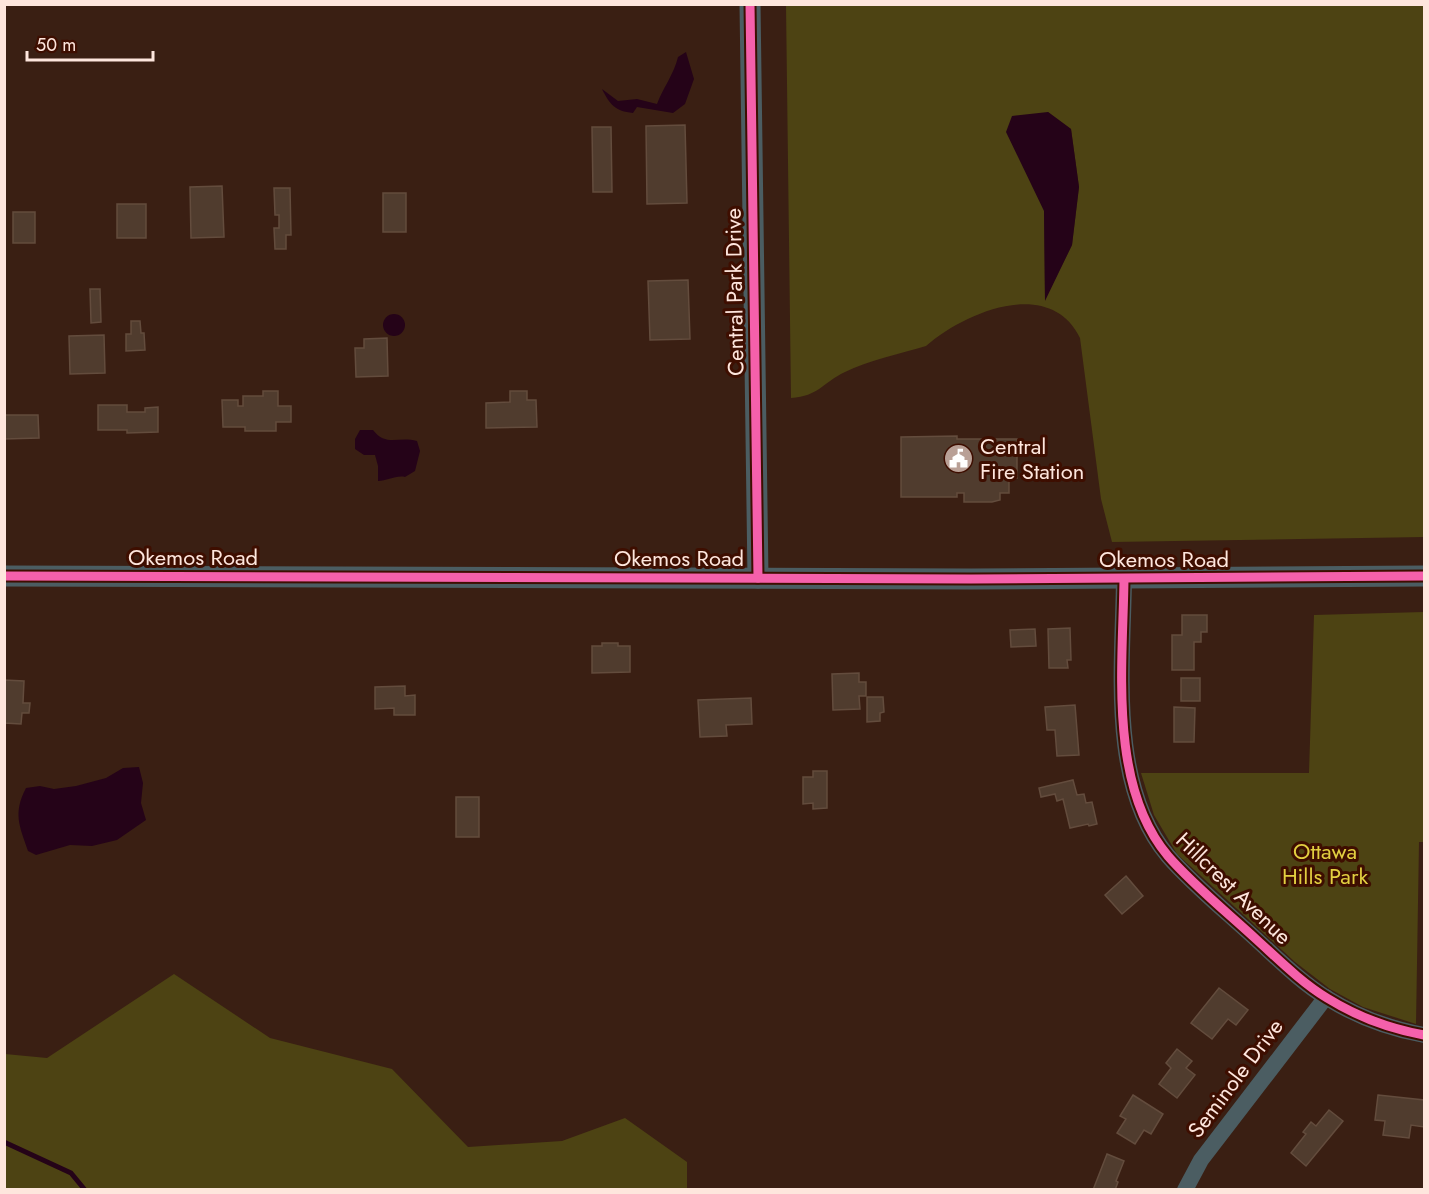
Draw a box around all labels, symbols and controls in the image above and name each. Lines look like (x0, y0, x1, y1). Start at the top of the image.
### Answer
scale bar (27, 24, 153, 62)
text: 50 m (36, 32, 76, 58)
street label: Central Park Drive (717, 208, 751, 376)
place label: Central Fire Station (980, 430, 1084, 487)
public building icon: Central Fire Station (943, 443, 975, 475)
street label: Okemos Road (128, 541, 258, 573)
street label: Okemos Road (614, 542, 744, 574)
street label: Okemos Road (1099, 543, 1229, 575)
street label: Hillcrest Avenue (1169, 824, 1299, 952)
park label: Ottawa Hills Park (1282, 835, 1368, 892)
street label: Seminole Drive (1180, 1012, 1290, 1144)

